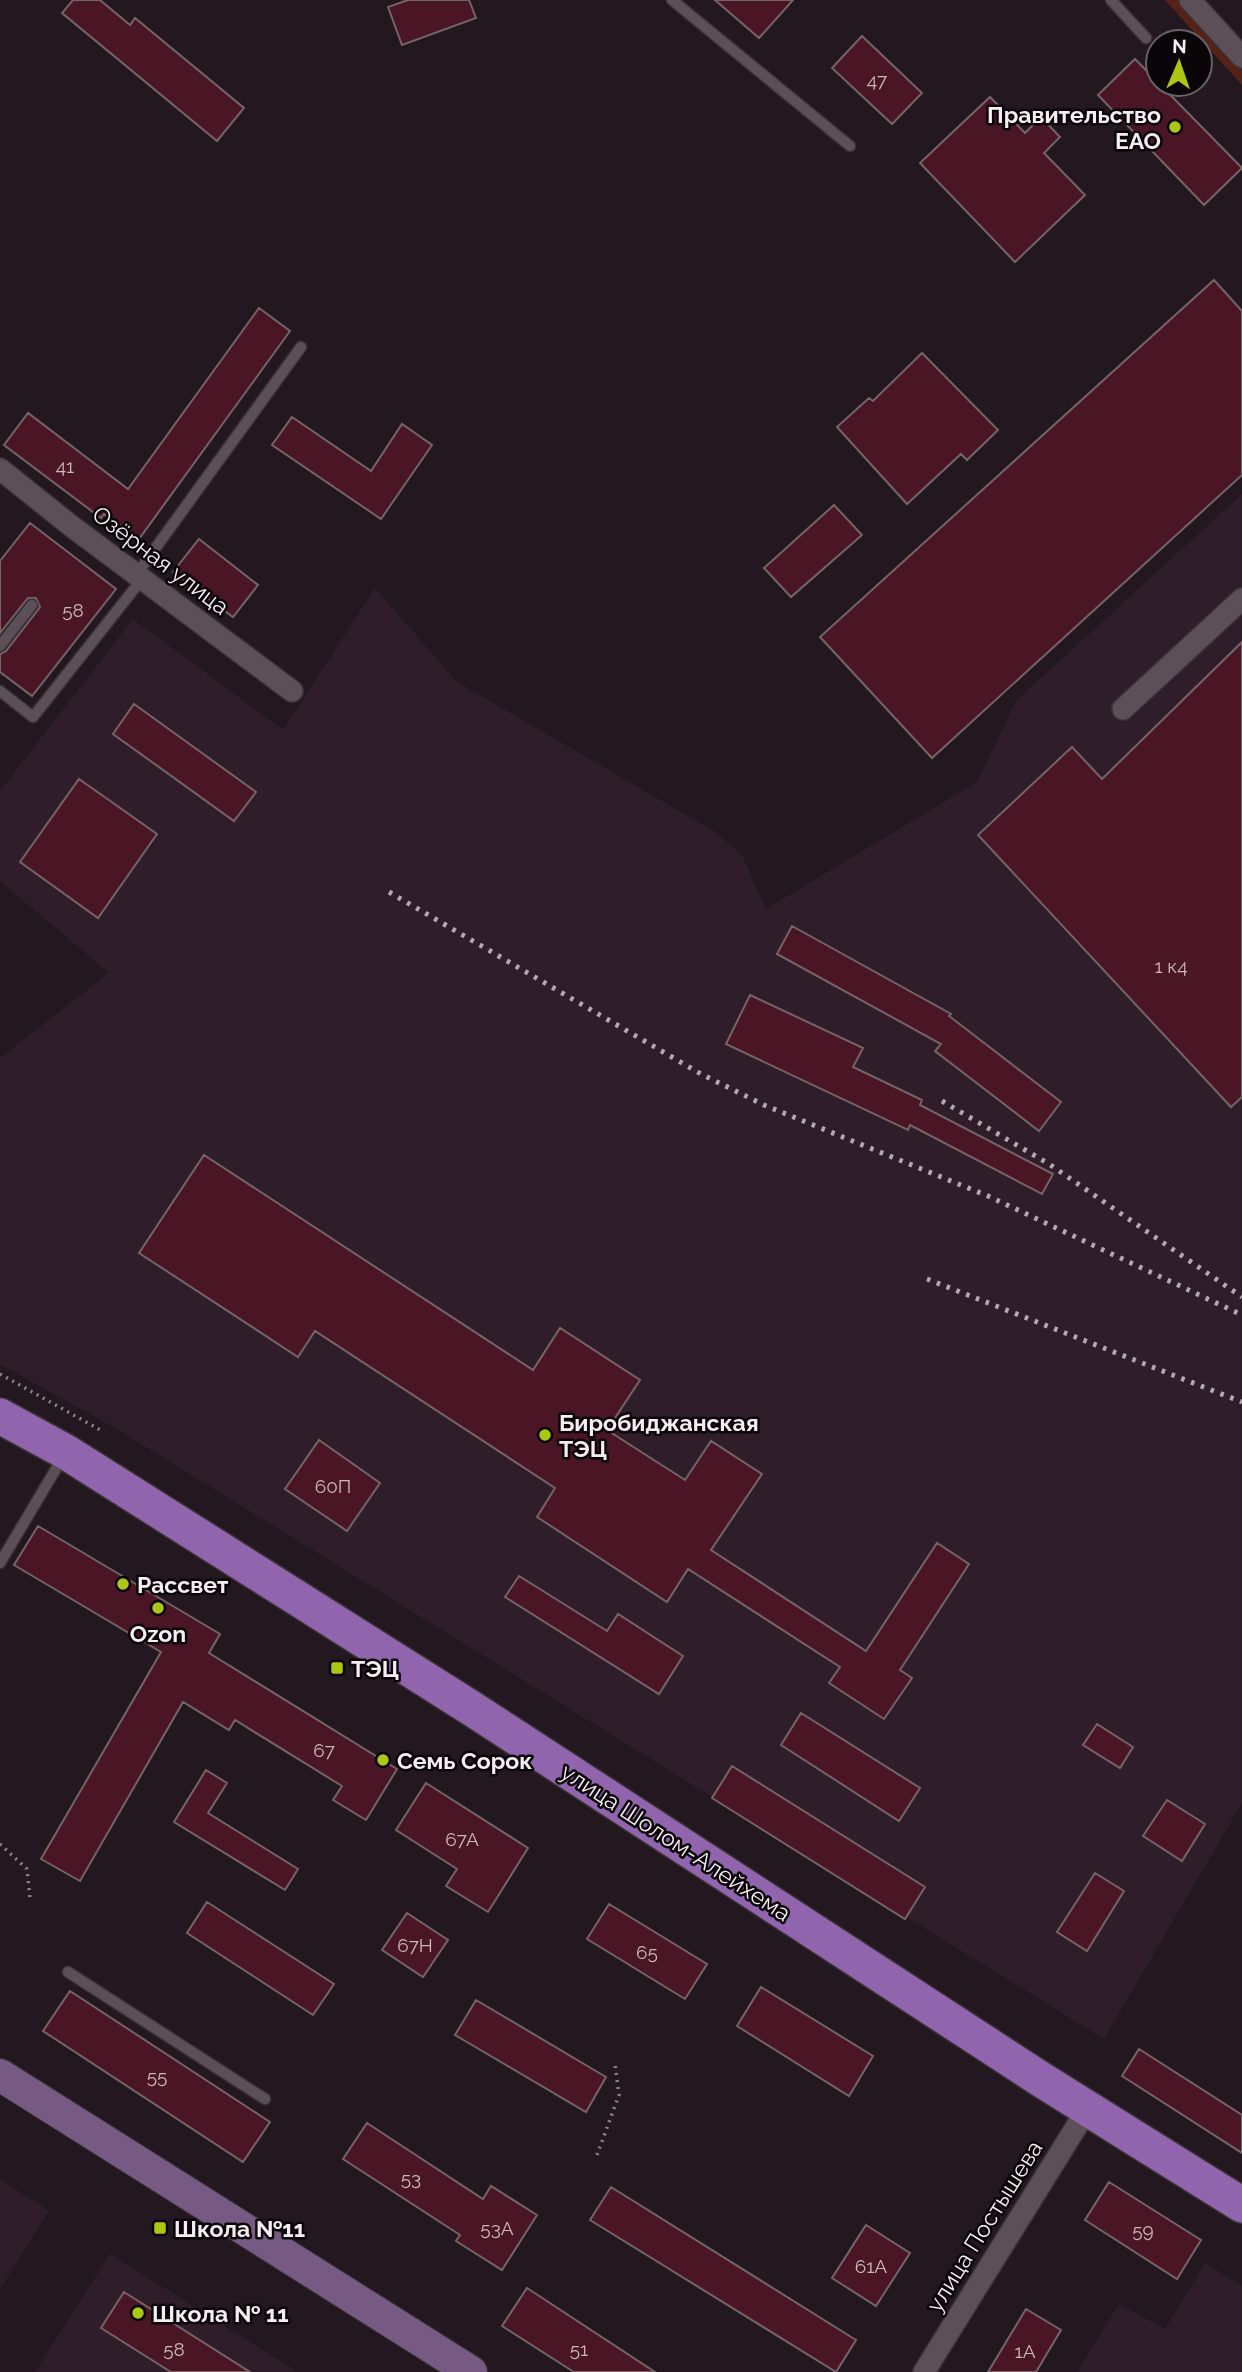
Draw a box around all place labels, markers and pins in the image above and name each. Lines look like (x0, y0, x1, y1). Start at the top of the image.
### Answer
place label: Правительство ЕАО (987, 101, 1161, 154)
marker: Правительство ЕАО (1167, 119, 1183, 135)
place label: Биробиджанская ТЭЦ (559, 1409, 759, 1462)
marker: Биробиджанская ТЭЦ (537, 1427, 553, 1443)
place label: Рассвет (137, 1571, 229, 1598)
marker: Рассвет (115, 1576, 131, 1592)
marker: Ozon (150, 1600, 166, 1616)
place label: Ozon (130, 1620, 186, 1647)
place label: ТЭЦ (351, 1655, 399, 1682)
marker: ТЭЦ (329, 1660, 345, 1676)
place label: Семь Сорок (397, 1747, 532, 1774)
marker: Семь Сорок (375, 1752, 391, 1768)
place label: Школа №11 (174, 2215, 305, 2242)
marker: Школа №11 (152, 2220, 168, 2236)
place label: Школа № 11 (152, 2300, 289, 2327)
marker: Школа № 11 (130, 2305, 146, 2321)

